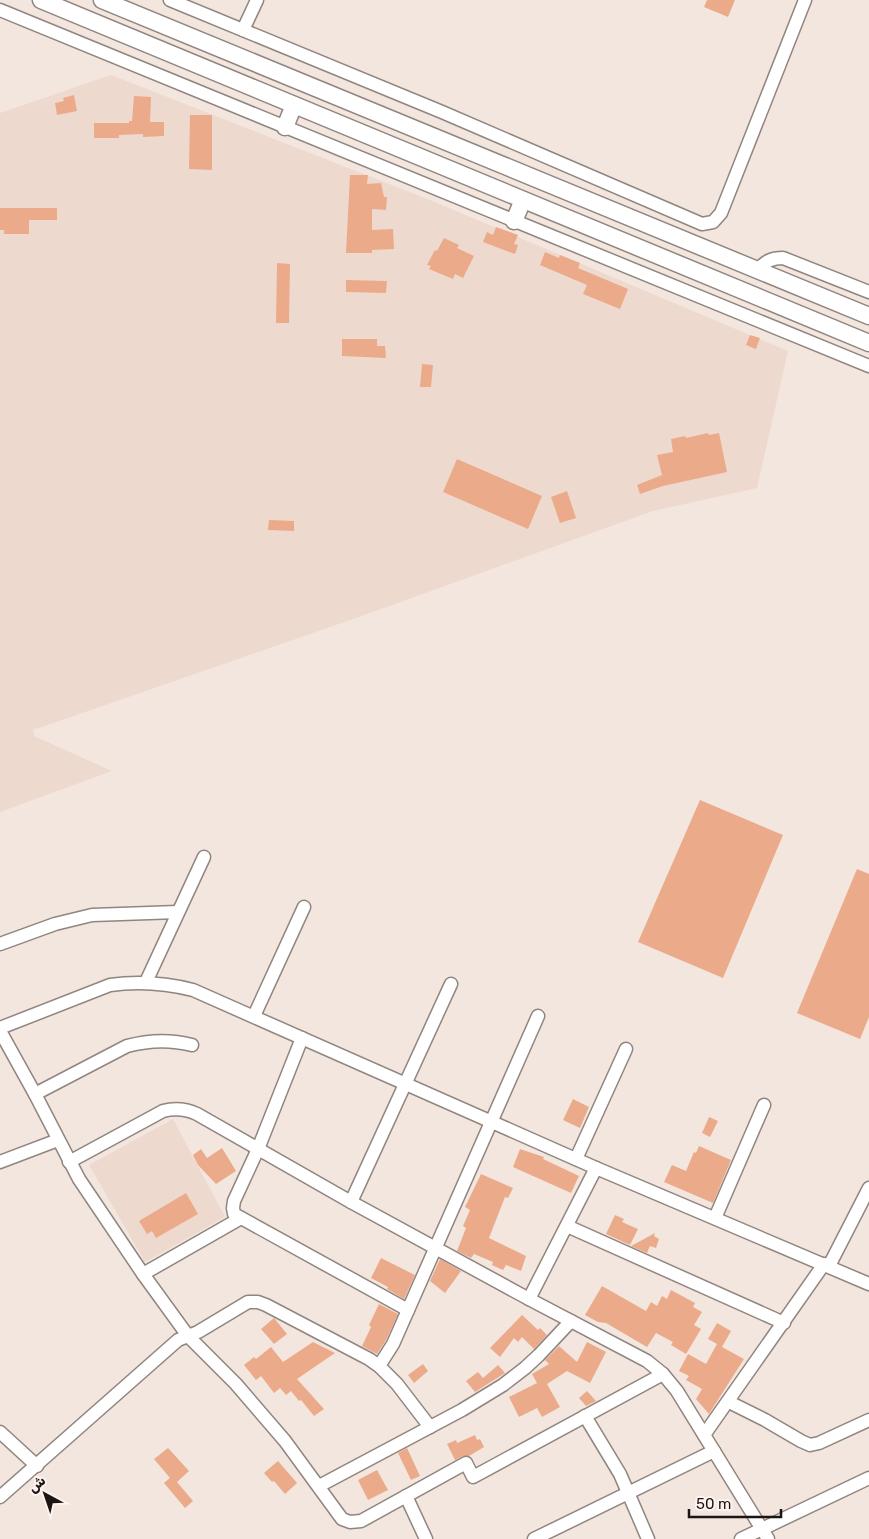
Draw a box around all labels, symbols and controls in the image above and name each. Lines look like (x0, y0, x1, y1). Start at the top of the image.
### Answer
north arrow (20, 1469, 70, 1519)
text: ش (25, 1472, 49, 1497)
scale bar (689, 1486, 782, 1518)
text: 50 m (696, 1495, 731, 1513)

